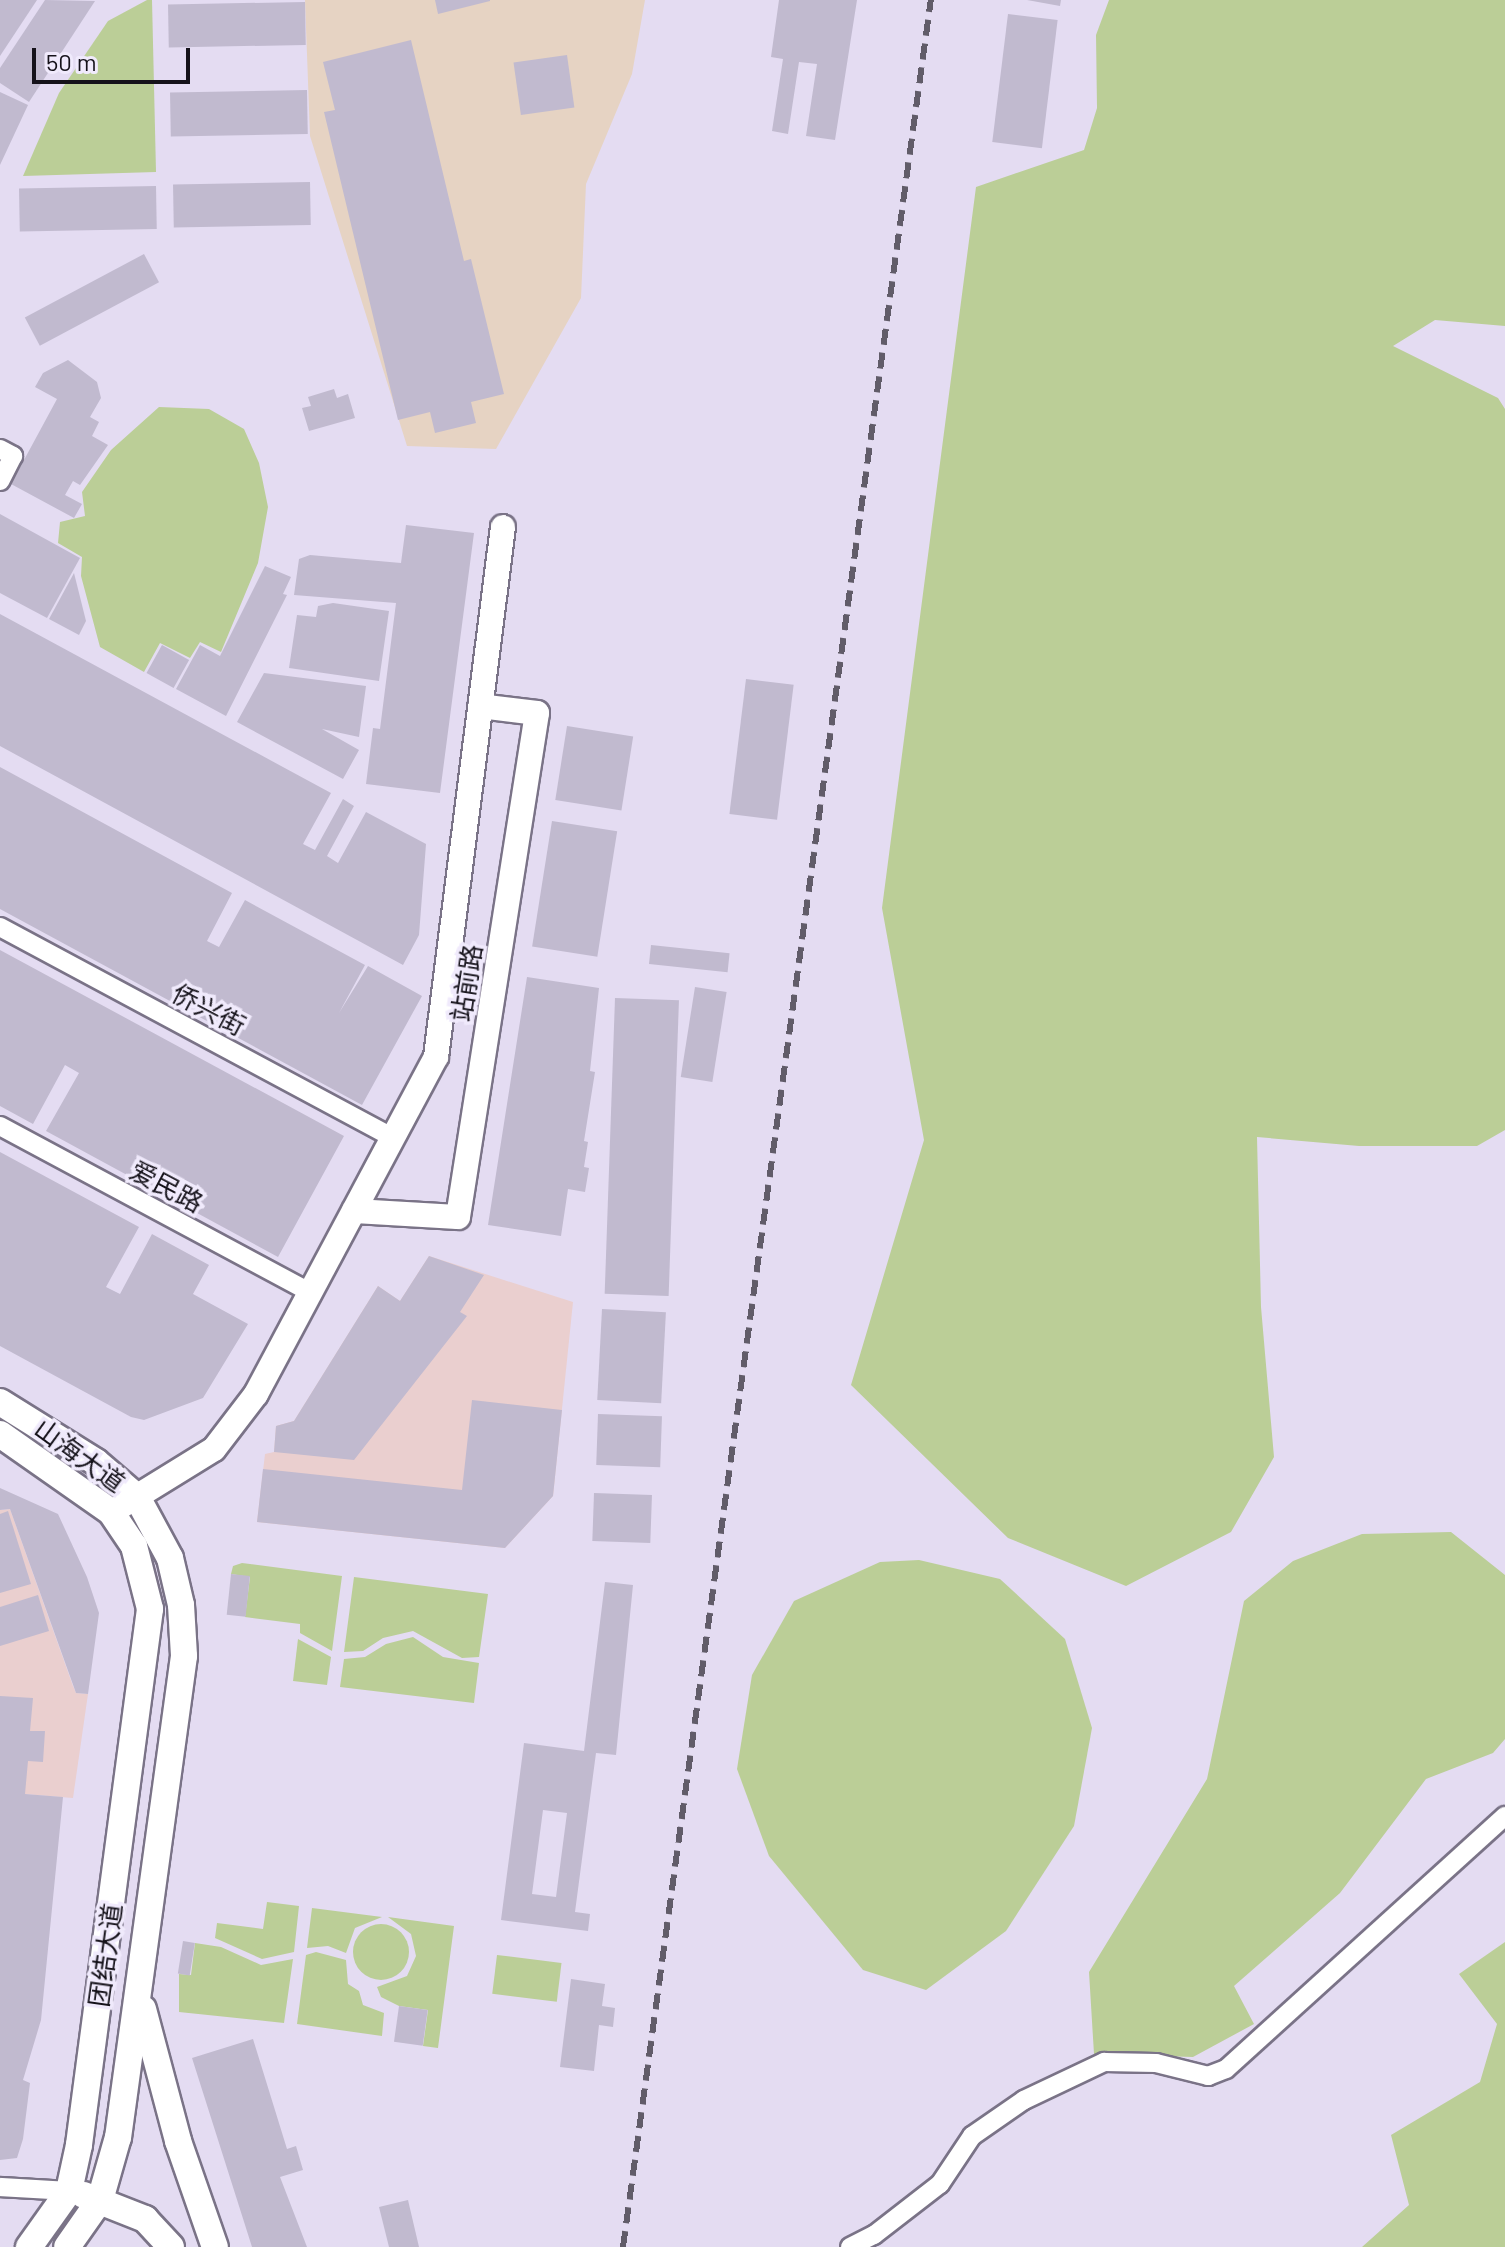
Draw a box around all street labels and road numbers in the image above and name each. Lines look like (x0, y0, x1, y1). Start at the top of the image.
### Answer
street label: 站前路 (444, 942, 488, 1024)
street label: 侨兴街 (167, 977, 251, 1041)
street label: 爱民路 (125, 1154, 209, 1218)
street label: 山海大道 (29, 1412, 131, 1498)
street label: 团结大道 (82, 1901, 128, 2009)

